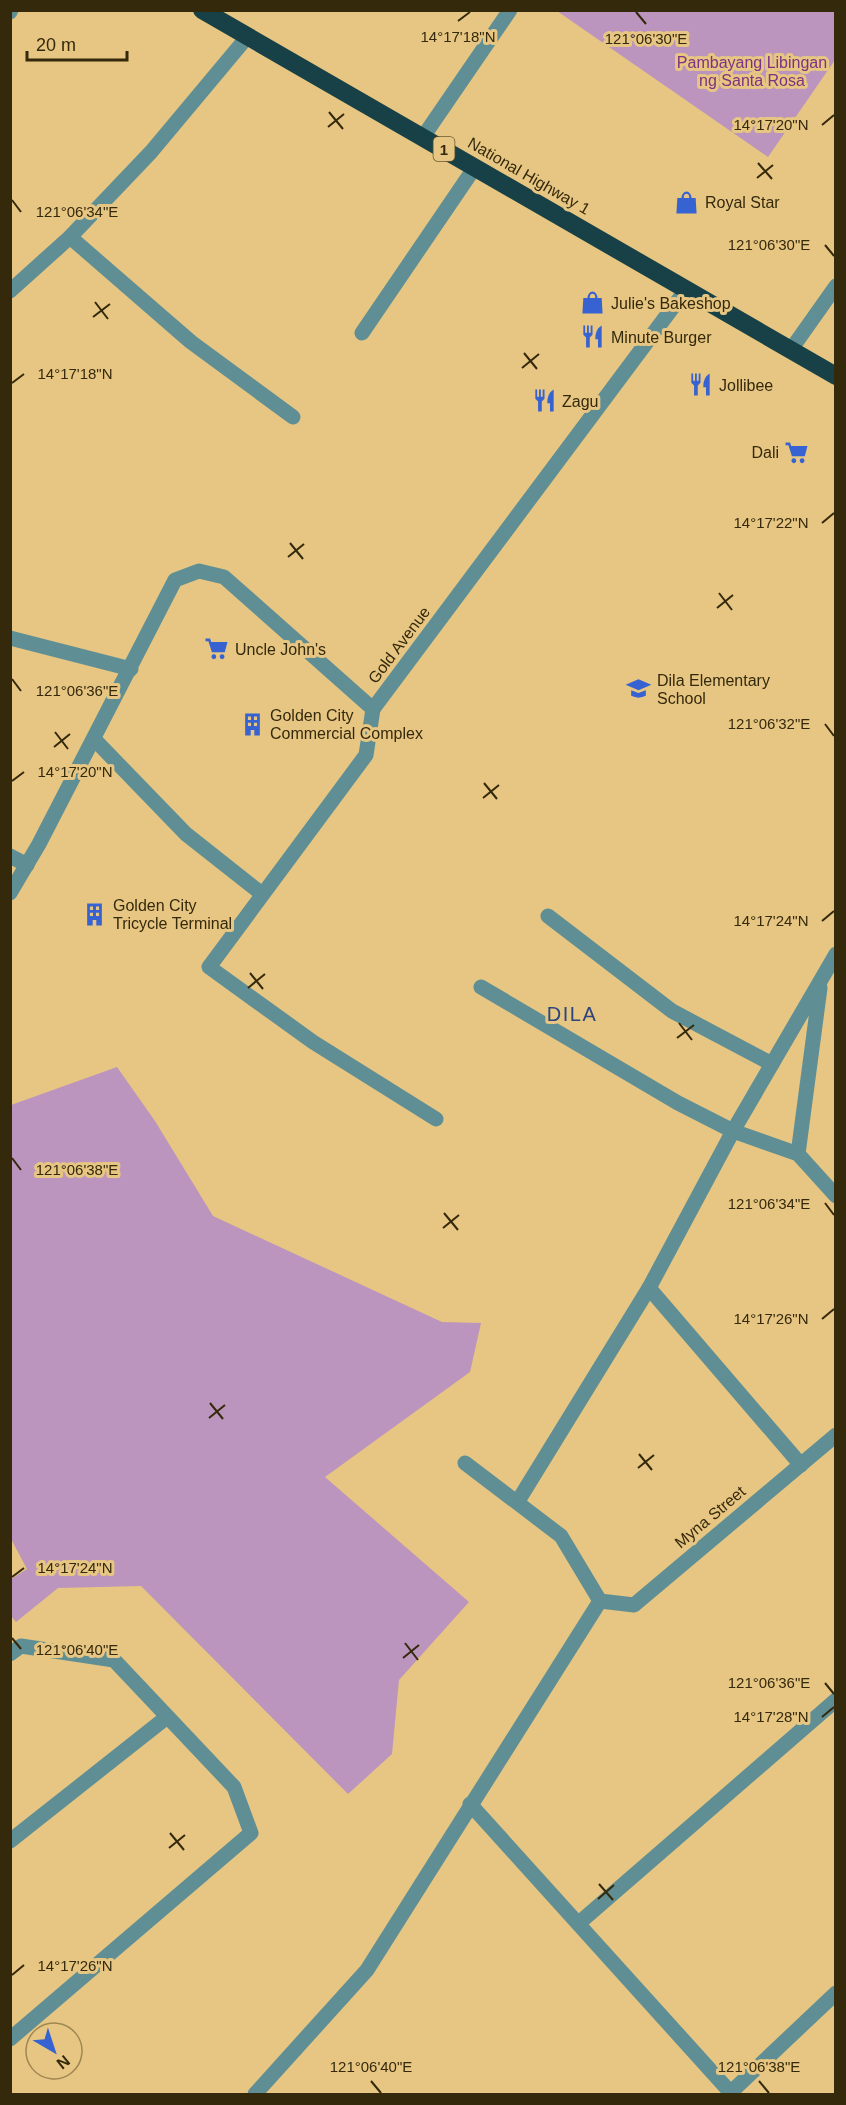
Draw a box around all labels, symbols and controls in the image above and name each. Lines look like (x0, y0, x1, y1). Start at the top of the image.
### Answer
scale bar (27, 24, 128, 62)
text: 14°17'18"N (420, 28, 496, 45)
text: 121°06'30"E (605, 30, 687, 47)
text: 20 m (36, 35, 76, 55)
park label: Pambayang Libingan ng Santa Rosa (677, 54, 827, 89)
text: 14°17'20"N (733, 116, 809, 133)
street label: National Highway 1 (465, 134, 593, 218)
road number: 1 (434, 137, 454, 161)
shop icon: Royal Star (674, 189, 700, 215)
place label: Royal Star (705, 194, 780, 211)
text: 121°06'34"E (36, 203, 118, 220)
text: 121°06'30"E (728, 236, 810, 253)
shop icon: Julie's Bakeshop (580, 290, 606, 316)
place label: Julie's Bakeshop (611, 295, 731, 312)
restaurant icon: Minute Burger (580, 324, 606, 350)
place label: Minute Burger (611, 329, 712, 346)
text: 14°17'18"N (37, 365, 113, 382)
restaurant icon: Jollibee (688, 372, 714, 398)
place label: Jollibee (719, 377, 773, 394)
restaurant icon: Zagu (531, 388, 557, 414)
place label: Zagu (562, 393, 598, 410)
supermarket icon: Dali (784, 439, 810, 465)
place label: Dali (751, 444, 779, 461)
text: 14°17'22"N (733, 514, 809, 531)
street label: Gold Avenue (365, 603, 433, 687)
supermarket icon: Uncle John's (204, 636, 230, 662)
place label: Uncle John's (235, 641, 326, 658)
place label: Dila Elementary School (657, 672, 770, 707)
school or university icon: Dila Elementary School (626, 676, 652, 702)
text: 121°06'36"E (36, 682, 118, 699)
place label: Golden City Commercial Complex (270, 707, 423, 742)
building icon: Golden City Commercial Complex (239, 711, 265, 737)
text: 121°06'32"E (728, 715, 810, 732)
text: 14°17'20"N (37, 763, 113, 780)
place label: Golden City Tricycle Terminal (113, 897, 232, 932)
building icon: Golden City Tricycle Terminal (82, 901, 108, 927)
text: 14°17'24"N (733, 912, 809, 929)
district label: DILA (547, 1003, 597, 1025)
text: 121°06'38"E (36, 1161, 118, 1178)
text: 121°06'34"E (728, 1195, 810, 1212)
text: 14°17'26"N (733, 1310, 809, 1327)
street label: Myna Street (671, 1482, 749, 1551)
text: 14°17'24"N (37, 1559, 113, 1576)
text: 121°06'40"E (36, 1641, 118, 1658)
text: 121°06'36"E (728, 1674, 810, 1691)
text: 14°17'28"N (733, 1708, 809, 1725)
text: 14°17'26"N (37, 1957, 113, 1974)
north arrow (24, 2021, 84, 2081)
text: N (53, 2052, 73, 2073)
text: 121°06'40"E (330, 2058, 412, 2075)
text: 121°06'38"E (718, 2058, 800, 2075)

